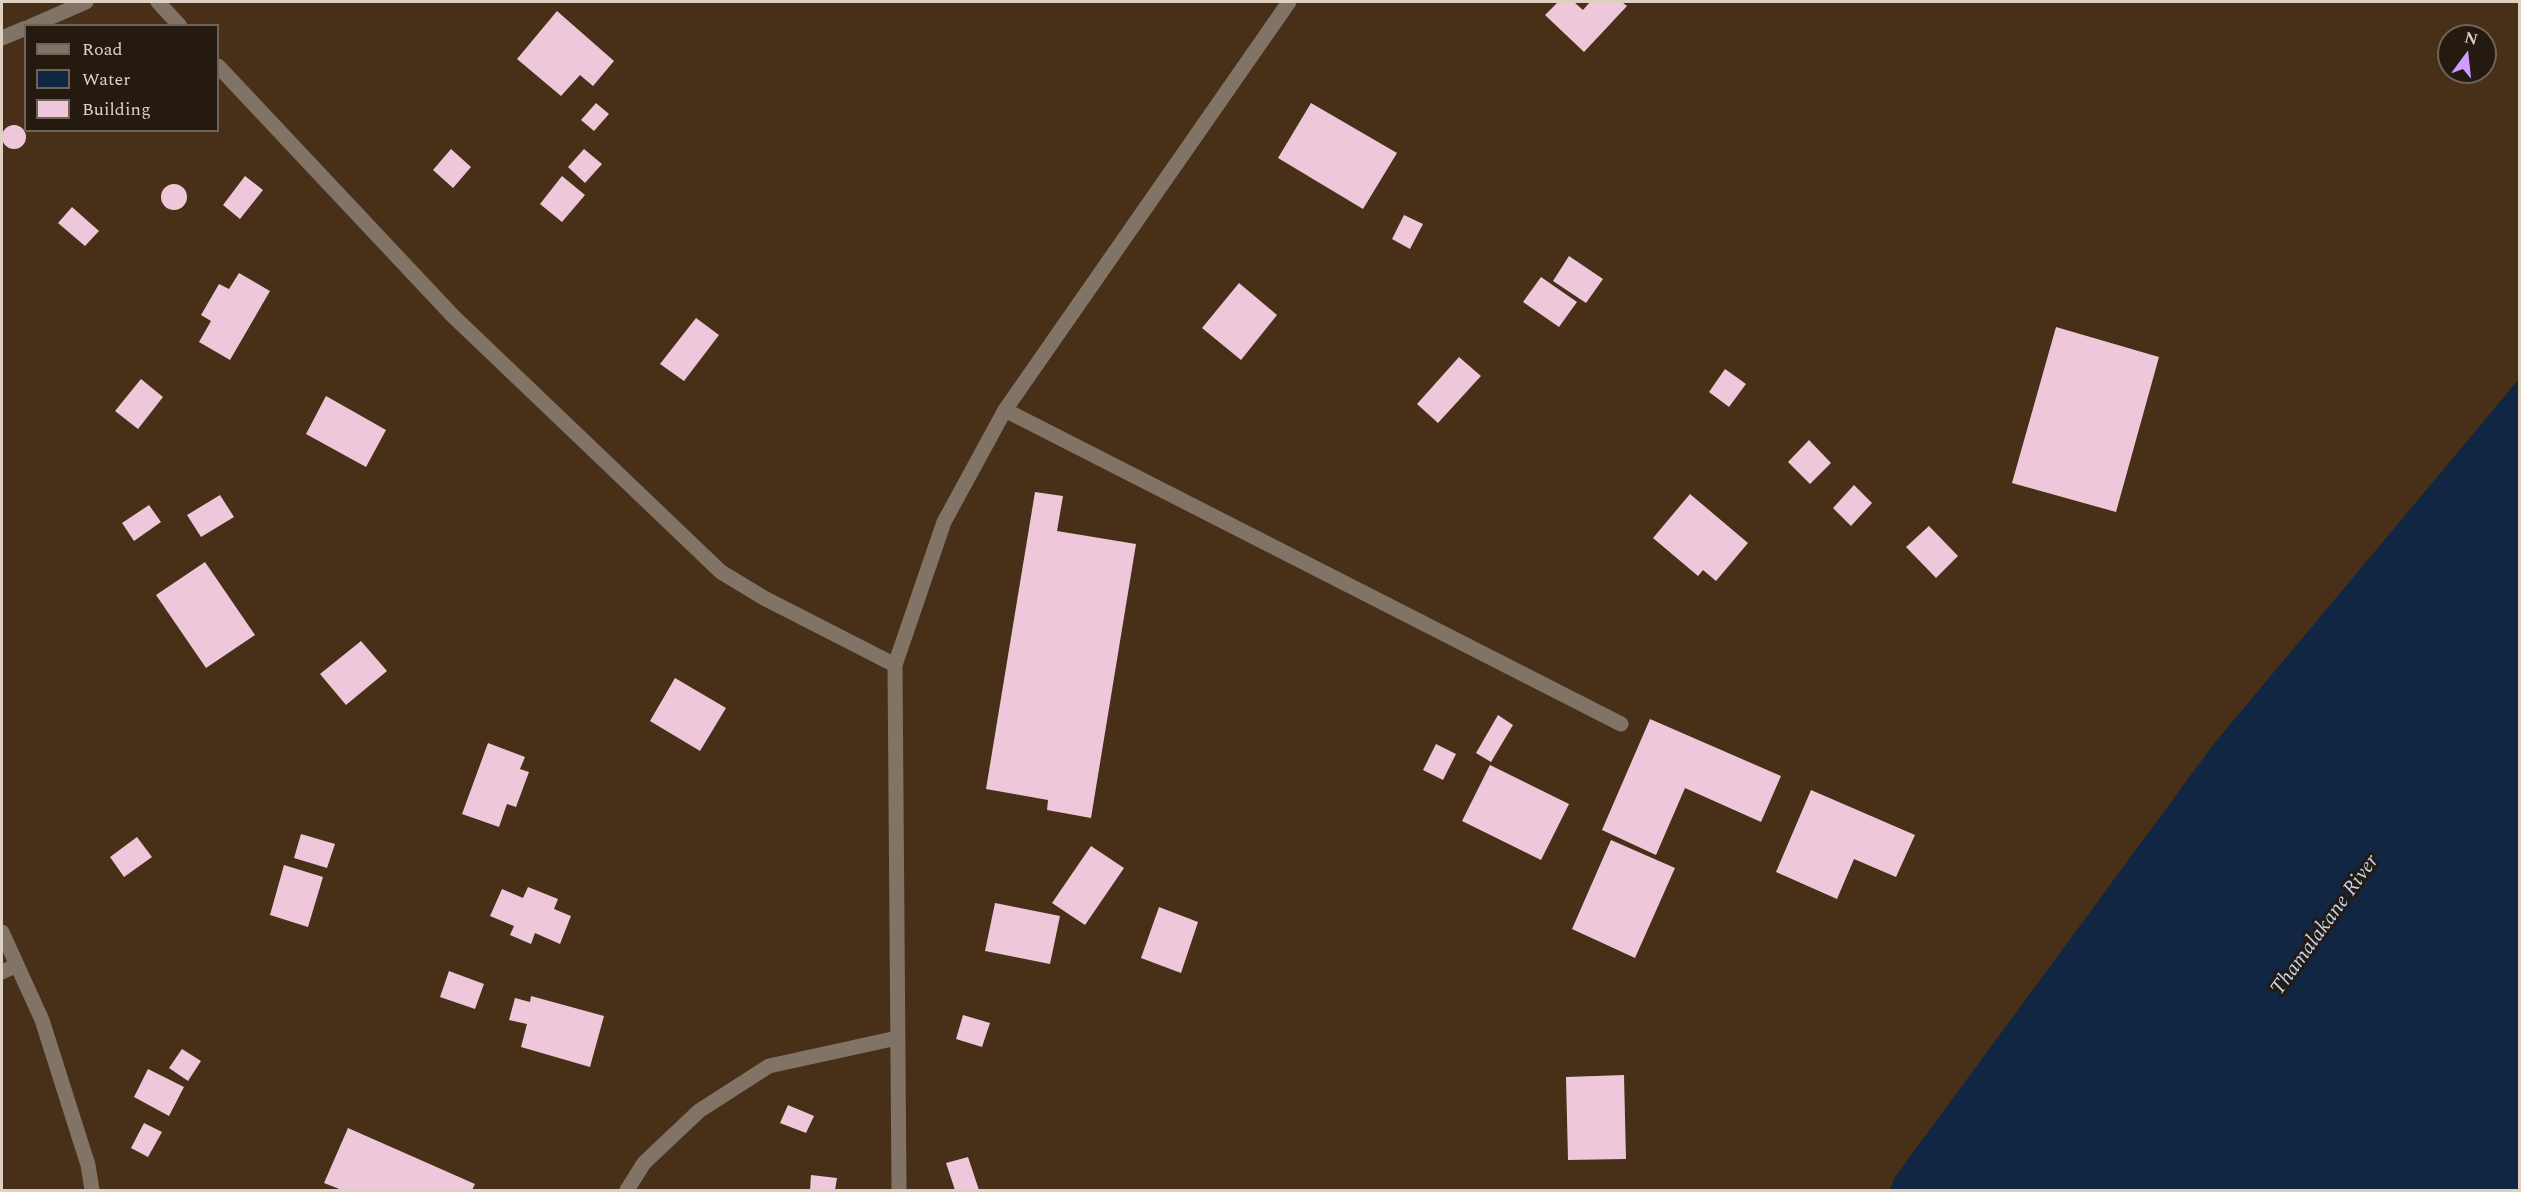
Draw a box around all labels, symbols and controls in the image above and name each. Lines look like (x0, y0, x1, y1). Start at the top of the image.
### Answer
legend (24, 24, 219, 132)
north arrow (2437, 24, 2497, 84)
text: N (2462, 25, 2481, 52)
text: Road (82, 36, 123, 63)
text: Water (82, 66, 130, 93)
text: Building (82, 96, 151, 123)
water label: Thamalakane River (2266, 851, 2386, 1001)

